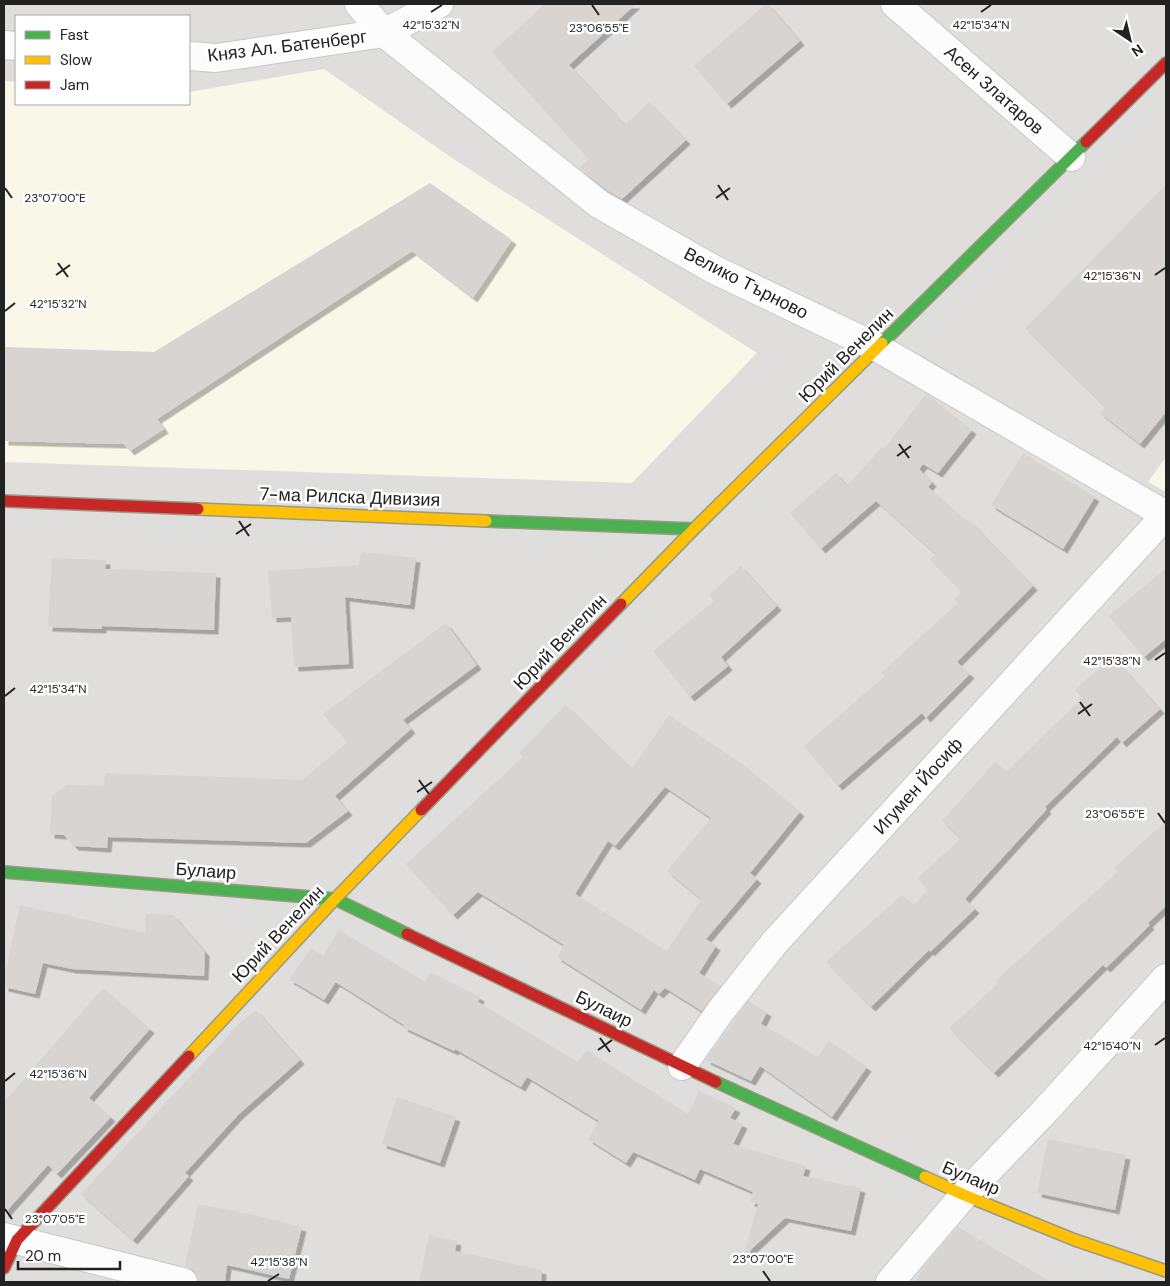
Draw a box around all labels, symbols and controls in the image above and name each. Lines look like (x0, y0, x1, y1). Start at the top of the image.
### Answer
legend (15, 15, 190, 105)
north arrow (1105, 15, 1155, 65)
text: 42°15'32"N (403, 17, 459, 33)
text: 42°15'34"N (952, 17, 1010, 33)
text: 23°06'55"E (569, 20, 629, 36)
street label: Княз Ал. Батенберг (206, 24, 368, 68)
text: Fast (60, 25, 89, 45)
street label: Асен Златаров (939, 40, 1049, 140)
text: N (1128, 40, 1147, 61)
text: Slow (60, 50, 93, 70)
text: Jam (60, 75, 89, 95)
text: 23°07'00"E (24, 190, 86, 206)
street label: Велико Търново (680, 241, 812, 325)
text: 42°15'36"N (1083, 268, 1141, 284)
text: 42°15'32"N (30, 296, 86, 312)
street label: Юрий Венелин (793, 302, 899, 408)
street label: 7-ма Рилска Дивизия (259, 482, 441, 512)
street label: Юрий Венелин (508, 589, 612, 695)
text: 42°15'38"N (1083, 653, 1141, 669)
text: 42°15'34"N (29, 681, 87, 697)
street label: Игумен Йосиф (868, 732, 968, 839)
text: 23°06'55"E (1085, 806, 1145, 822)
street label: Булаир (175, 857, 237, 885)
street label: Юрий Венелин (227, 880, 329, 988)
street label: Булаир (572, 985, 636, 1033)
text: 42°15'40"N (1083, 1038, 1141, 1054)
text: 42°15'36"N (29, 1066, 87, 1082)
street label: Булаир (938, 1155, 1004, 1201)
text: 23°07'05"E (25, 1211, 85, 1227)
scale bar (18, 1238, 120, 1270)
text: 20 m (25, 1246, 61, 1266)
text: 23°07'00"E (732, 1251, 794, 1267)
text: 42°15'38"N (250, 1254, 308, 1270)

